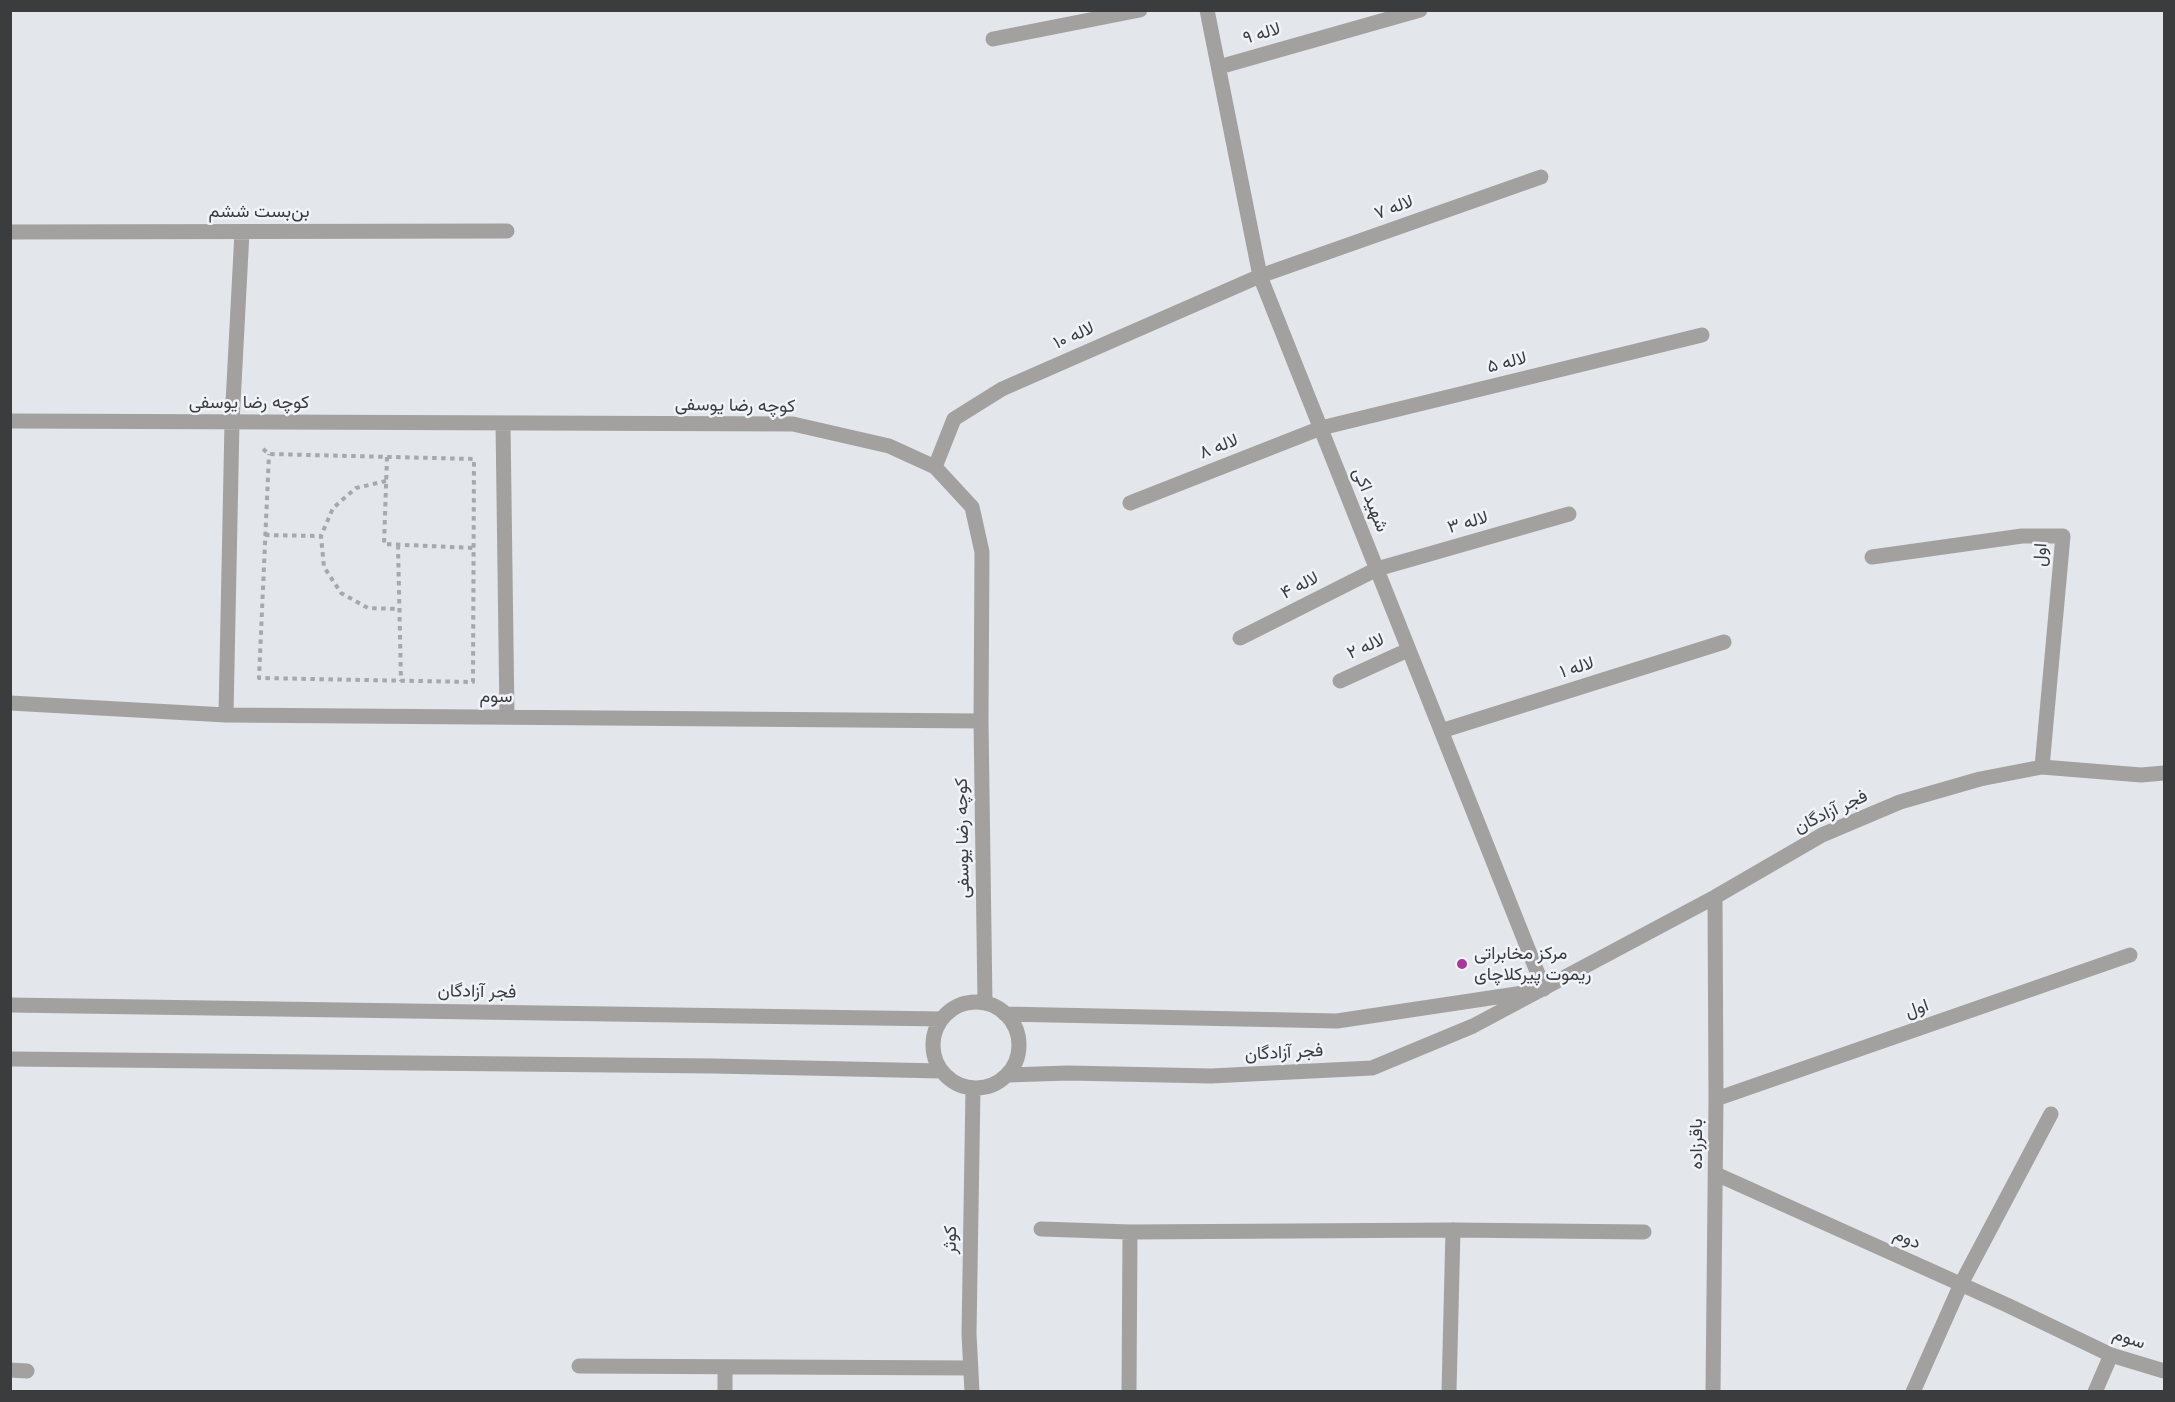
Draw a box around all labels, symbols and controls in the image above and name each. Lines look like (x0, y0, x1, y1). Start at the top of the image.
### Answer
street label: لاله ۹ (1241, 18, 1283, 50)
street label: لاله ۷ (1372, 191, 1416, 225)
street label: بن‌بست ششم (209, 201, 309, 223)
street label: لاله ۱۰ (1050, 318, 1098, 354)
street label: لاله ۵ (1485, 348, 1529, 378)
street label: کوچه رضا یوسفی (189, 392, 309, 414)
street label: کوچه رضا یوسفی (675, 394, 795, 418)
street label: لاله ۸ (1196, 430, 1242, 464)
street label: شهید اکی (1347, 465, 1393, 535)
street label: لاله ۳ (1445, 507, 1491, 539)
street label: اول (2030, 543, 2052, 567)
street label: لاله ۴ (1277, 567, 1323, 605)
street label: لاله ۲ (1344, 629, 1388, 665)
street label: لاله ۱ (1557, 653, 1597, 683)
street label: سوم (480, 686, 512, 708)
street label: کوچه رضا یوسفی (951, 778, 975, 898)
street label: فجر آزادگان (1791, 786, 1871, 838)
place label: مرکز مخابراتی ریموت پیرکلاچای (1474, 943, 1591, 986)
marker: مرکز مخابراتی ریموت پیرکلاچای (1455, 957, 1469, 971)
street label: فجر آزادگان (437, 981, 517, 1003)
street label: اول (1902, 995, 1932, 1023)
street label: فجر آزادگان (1244, 1040, 1324, 1066)
street label: باقرزاده (1686, 1118, 1708, 1170)
street label: دوم (1890, 1224, 1924, 1254)
street label: کوثر (940, 1226, 962, 1254)
street label: سوم (2110, 1323, 2148, 1355)

